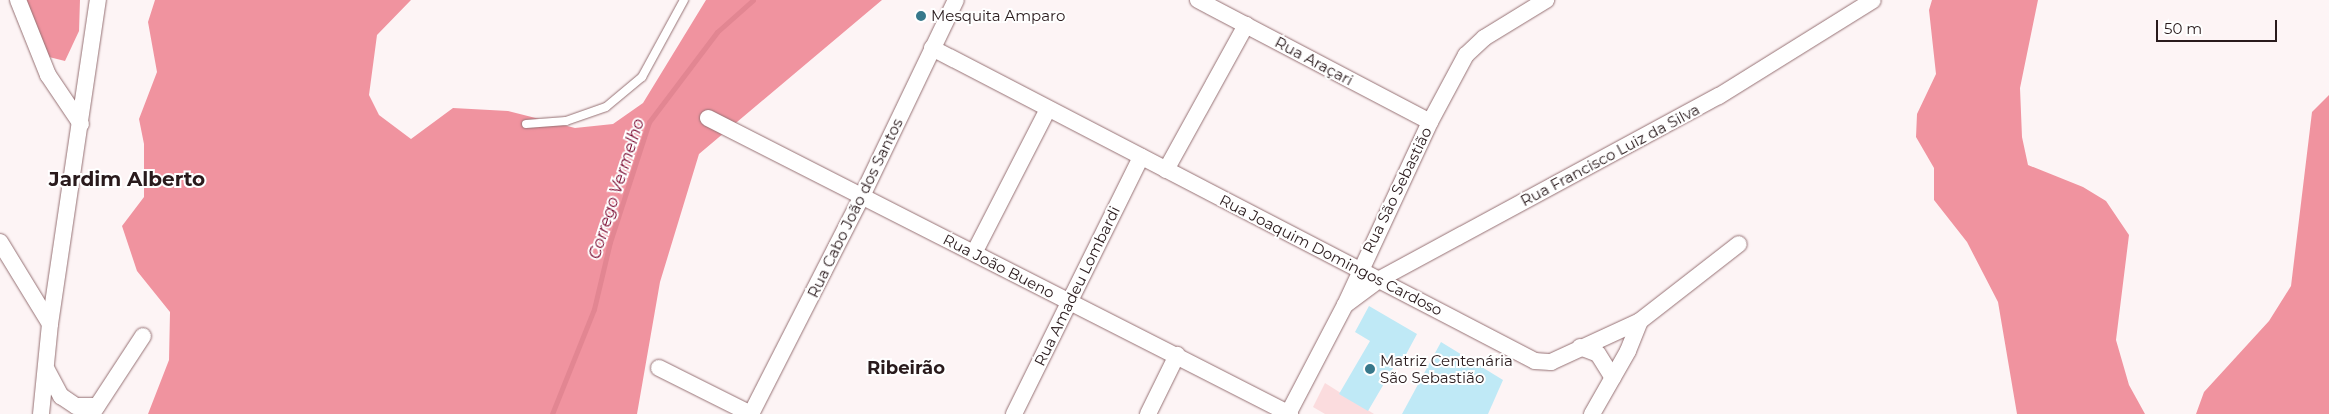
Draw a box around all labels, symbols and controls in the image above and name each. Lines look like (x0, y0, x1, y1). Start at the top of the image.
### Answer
place label: Mesquita Amparo (931, 7, 1065, 25)
marker: Mesquita Amparo (915, 10, 927, 22)
scale bar (2159, 10, 2280, 42)
text: 50 m (2164, 19, 2202, 38)
street label: Rua Araçari (1272, 33, 1356, 89)
street label: Rua Francisco Luiz da Silva (1517, 100, 1703, 210)
street label: Rua Cabo João dos Santos (804, 115, 906, 301)
water label: Corrego Vermelho (585, 116, 649, 262)
street label: Rua São Sebastião (1359, 124, 1435, 256)
district label: Jardim Alberto (49, 167, 205, 191)
street label: Rua Joaquim Domingos Cardoso (1216, 191, 1446, 319)
street label: Rua Amadeu Lombardi (1030, 203, 1124, 369)
street label: Rua João Bueno (940, 230, 1058, 302)
place label: Matriz Centenária São Sebastião (1380, 351, 1513, 386)
district label: Ribeirão (867, 357, 945, 379)
marker: Matriz Centenária São Sebastião (1364, 363, 1376, 375)

